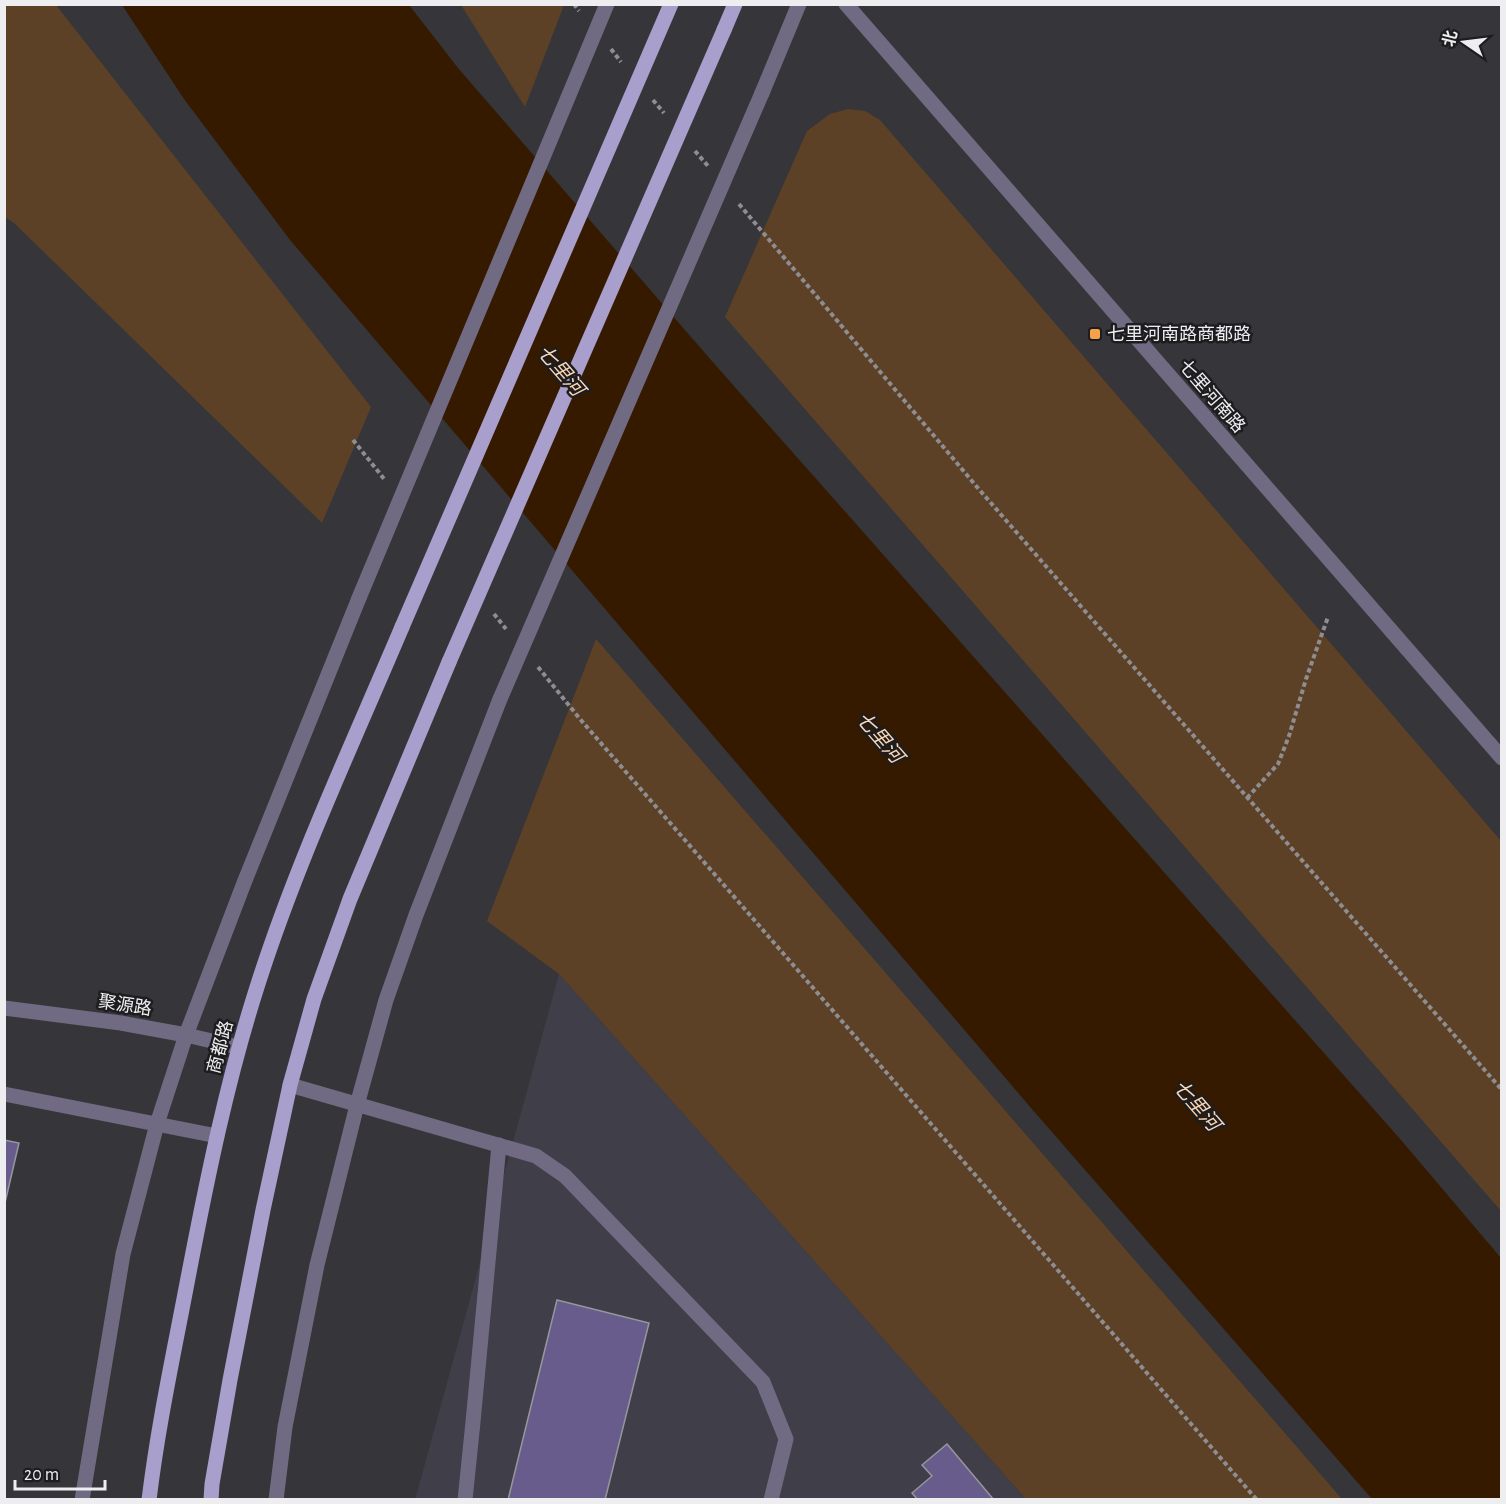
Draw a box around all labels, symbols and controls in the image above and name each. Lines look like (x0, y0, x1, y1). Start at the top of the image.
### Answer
north arrow (1434, 12, 1494, 72)
text: 北 (1440, 29, 1460, 48)
place label: 七里河南路商都路 (1107, 324, 1251, 344)
marker: 七里河南路商都路 (1088, 327, 1102, 341)
water label: 七里河 (533, 341, 591, 403)
street label: 七里河南路 (1175, 355, 1249, 437)
water label: 七里河 (852, 708, 910, 770)
street label: 聚源路 (97, 991, 153, 1019)
street label: 商都路 (203, 1018, 237, 1076)
water label: 七里河 (1169, 1076, 1227, 1138)
scale bar (15, 1453, 105, 1491)
text: 20 m (24, 1466, 59, 1484)

